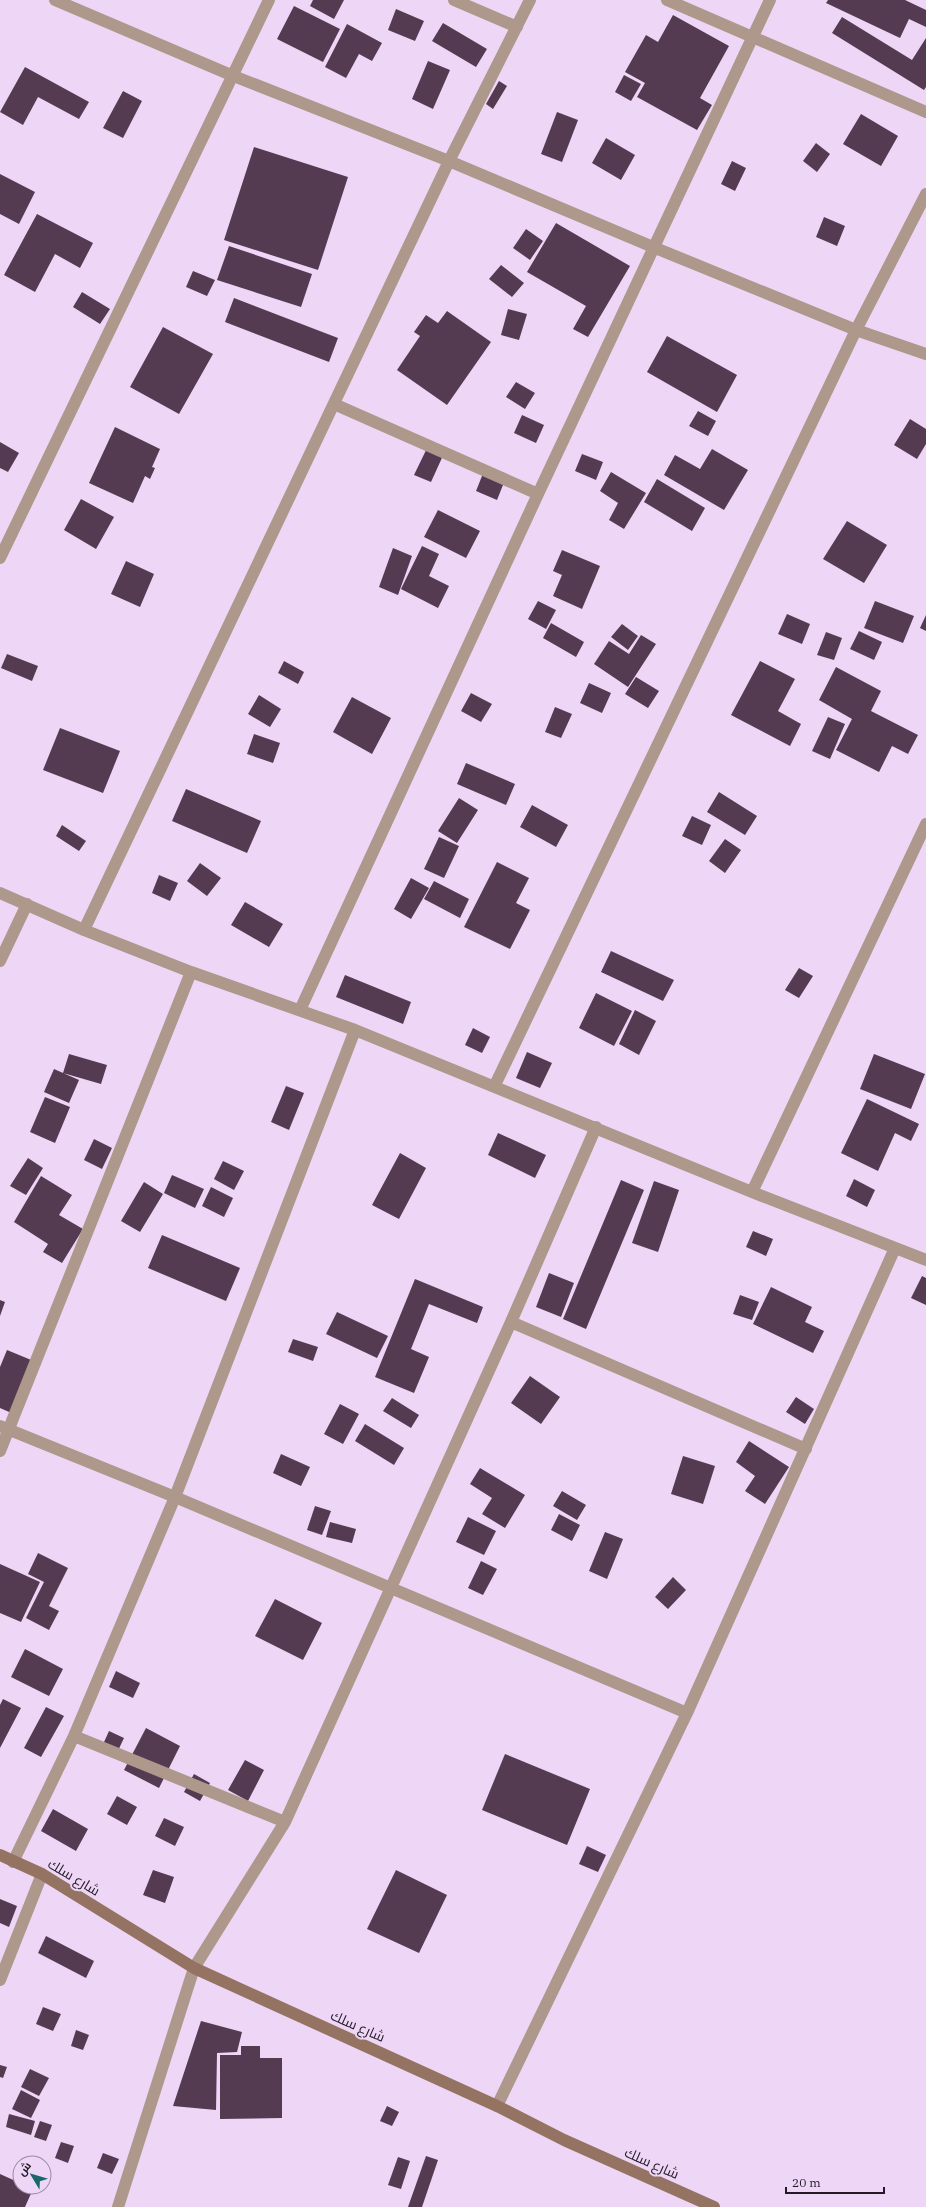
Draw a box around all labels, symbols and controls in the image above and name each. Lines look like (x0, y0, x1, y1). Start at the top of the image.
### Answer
street label: شارع سلك (45, 1854, 103, 1900)
street label: شارع سلك (328, 2006, 388, 2046)
street label: شارع سلك (622, 2143, 682, 2183)
north arrow (12, 2155, 52, 2195)
text: ش (14, 2159, 34, 2179)
scale bar (786, 2169, 884, 2195)
text: 20 m (792, 2175, 821, 2190)

